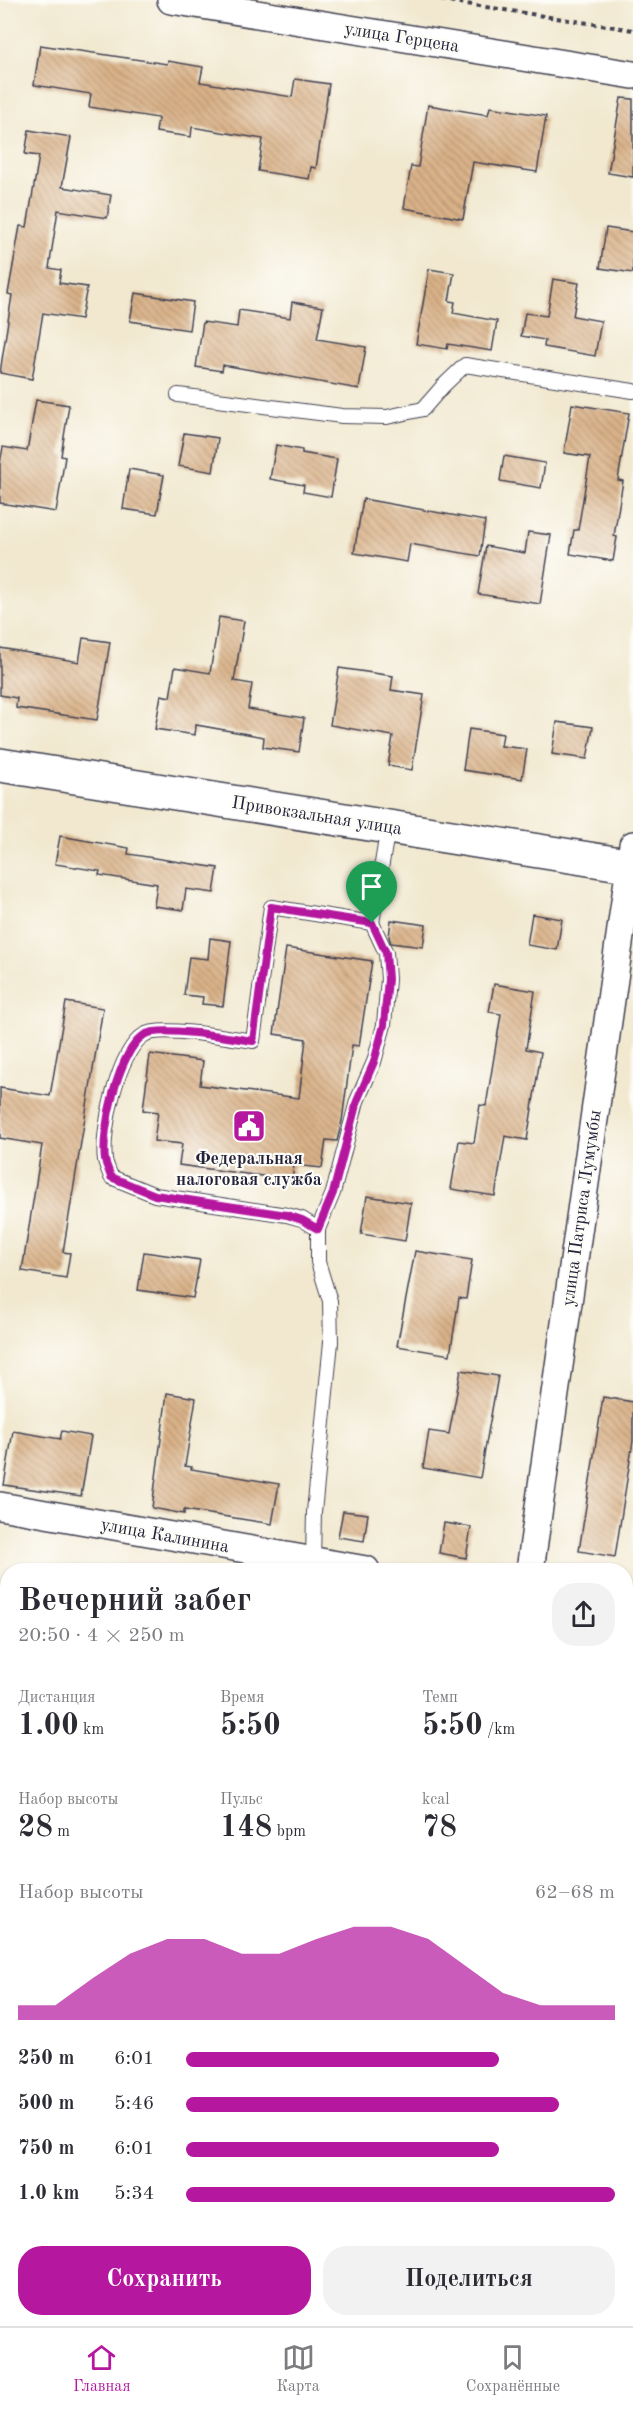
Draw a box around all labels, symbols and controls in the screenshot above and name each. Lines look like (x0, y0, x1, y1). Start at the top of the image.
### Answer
street label: улица Герцена (343, 20, 461, 56)
street label: Привокзальная улица (230, 794, 403, 838)
pin (346, 861, 397, 923)
icon: arrive (355, 870, 388, 903)
public building icon: Федеральная налоговая служба (231, 1108, 267, 1144)
street label: улица Патриса Лумумбы (559, 1109, 605, 1307)
place label: Федеральная налоговая служба (176, 1150, 322, 1189)
street label: улица Калинина (99, 1516, 231, 1556)
button: share (552, 1583, 615, 1646)
text: Вечерний забег (18, 1585, 251, 1618)
text: 20:50 · 4 × 250 m (18, 1626, 185, 1646)
text: Дистанция (18, 1690, 95, 1706)
text: Время (220, 1690, 264, 1706)
text: Темп (422, 1690, 458, 1706)
text: 1.00 (18, 1711, 79, 1741)
text: 5:50 (220, 1711, 281, 1741)
text: 5:50 (422, 1711, 483, 1741)
text: km (79, 1722, 104, 1738)
text: /km (483, 1722, 515, 1738)
text: Набор высоты (18, 1792, 118, 1808)
text: Пульс (220, 1792, 263, 1808)
text: kcal (422, 1792, 450, 1808)
text: 28 (18, 1813, 53, 1843)
text: 148 (220, 1813, 272, 1843)
text: 78 (422, 1813, 457, 1843)
text: m (53, 1824, 70, 1840)
text: bpm (272, 1824, 306, 1840)
text: Набор высоты (18, 1883, 144, 1903)
text: 62–68 m (535, 1883, 615, 1903)
text: 250 m (18, 2049, 74, 2069)
text: 6:01 (114, 2049, 154, 2069)
text: 500 m (18, 2094, 74, 2114)
text: 5:46 (114, 2094, 154, 2114)
text: 750 m (18, 2139, 74, 2159)
text: 6:01 (114, 2139, 154, 2159)
text: 1.0 km (18, 2184, 80, 2204)
text: 5:34 (114, 2184, 154, 2204)
button: Сохранить (18, 2246, 311, 2315)
button: Поделиться (323, 2246, 615, 2315)
tab: Главная (73, 2341, 130, 2397)
tab: Карта (276, 2341, 320, 2397)
tab: Сохранённые (466, 2341, 560, 2397)

